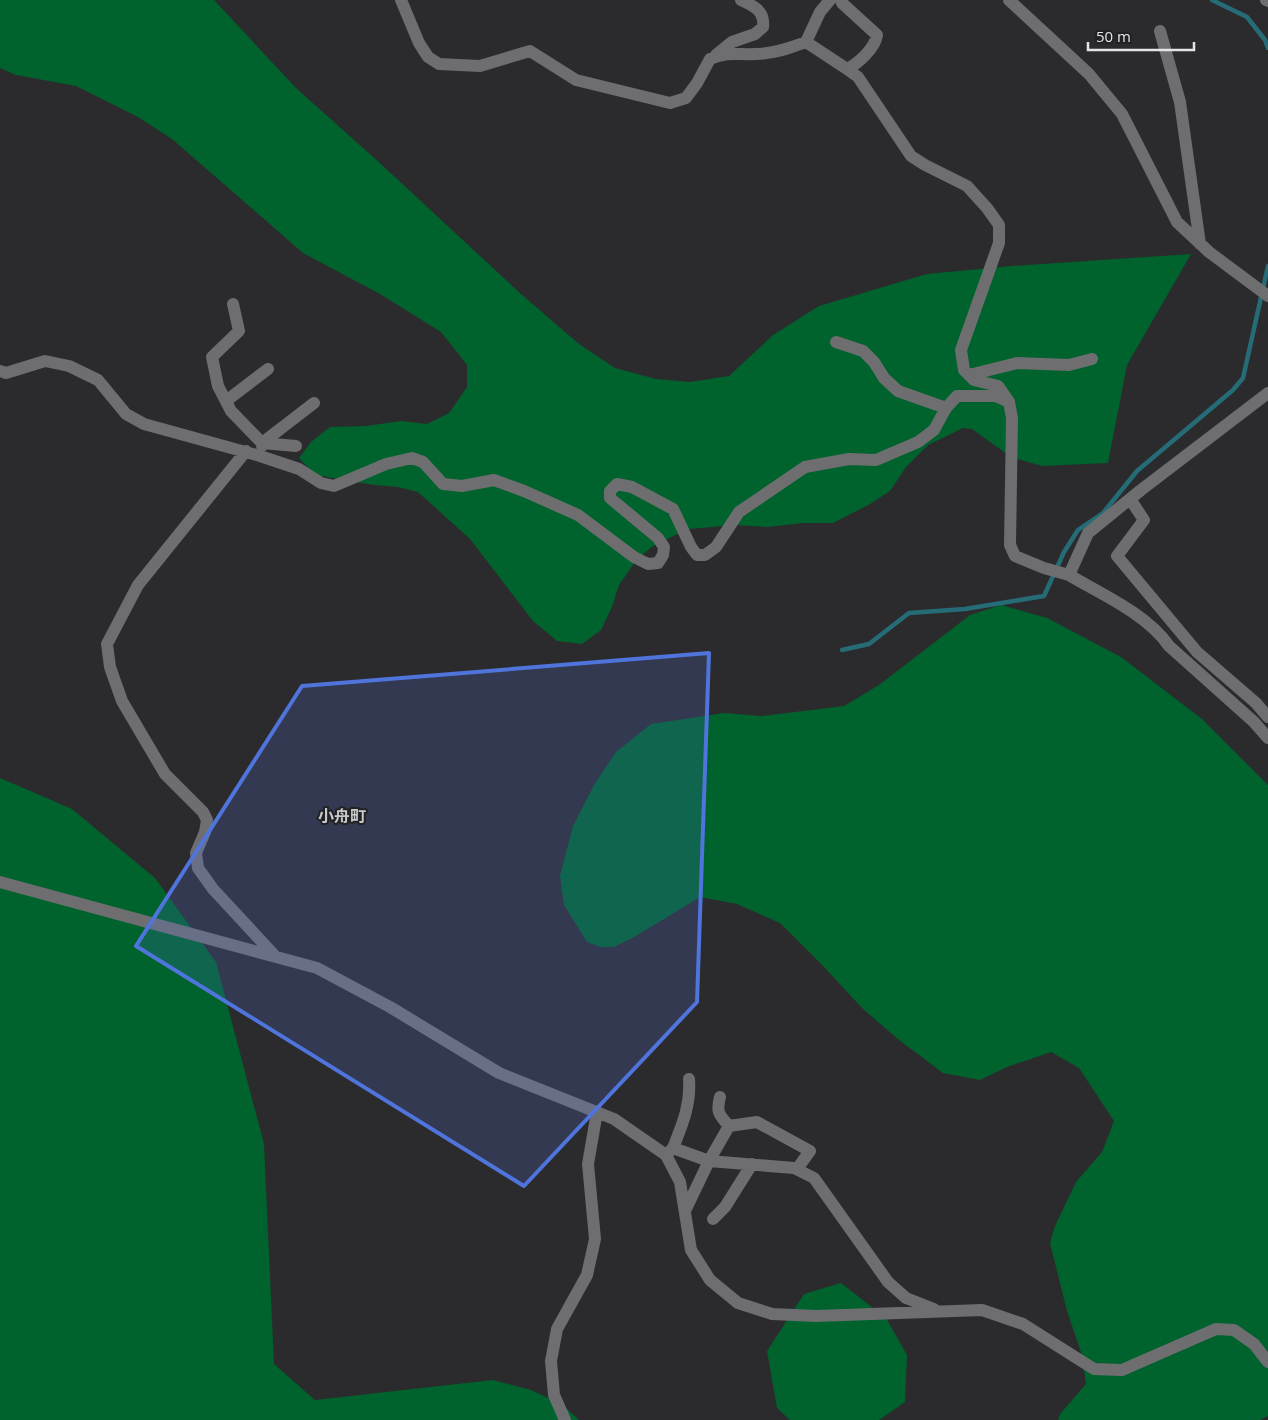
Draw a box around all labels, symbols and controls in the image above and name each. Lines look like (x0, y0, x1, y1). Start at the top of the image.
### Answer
scale bar (1088, 20, 1194, 52)
text: 50 m (1096, 26, 1131, 46)
district label: 小舟町 (318, 805, 366, 827)

